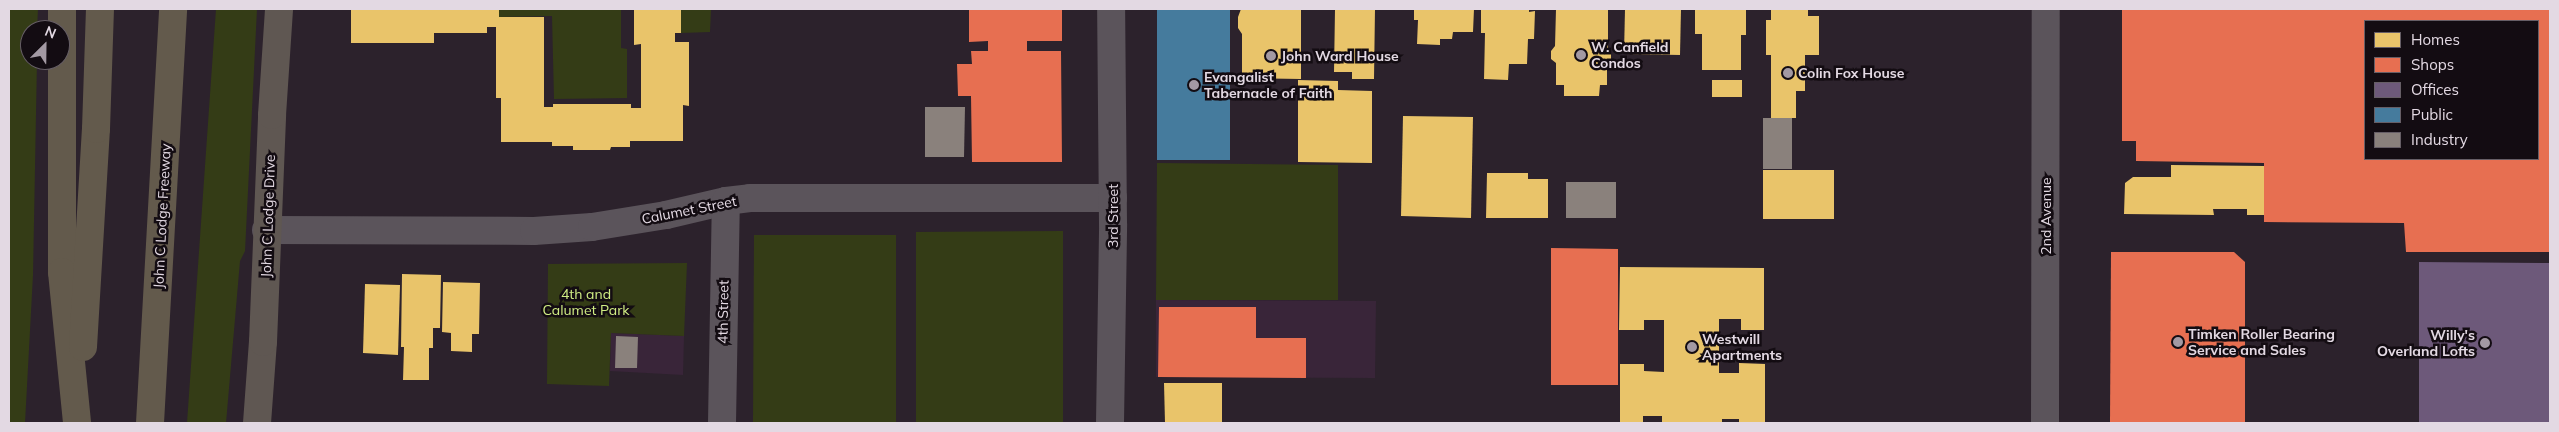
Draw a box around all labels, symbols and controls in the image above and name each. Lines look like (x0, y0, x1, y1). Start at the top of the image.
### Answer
north arrow (20, 20, 70, 70)
legend (2364, 20, 2539, 160)
text: N (42, 22, 59, 42)
text: Homes (2411, 30, 2460, 49)
place label: W. Canfield Condos (1591, 39, 1668, 72)
place label: John Ward House (1281, 48, 1399, 64)
marker: W. Canfield Condos (1575, 49, 1587, 61)
marker: John Ward House (1265, 50, 1277, 62)
text: Shops (2411, 55, 2454, 74)
place label: Colin Fox House (1798, 65, 1905, 81)
marker: Colin Fox House (1782, 67, 1794, 79)
place label: Evangalist Tabernacle of Faith (1204, 69, 1332, 102)
marker: Evangalist Tabernacle of Faith (1188, 79, 1200, 91)
text: Offices (2411, 80, 2459, 99)
text: Public (2411, 105, 2453, 124)
text: Industry (2411, 130, 2468, 149)
street label: John C Lodge Freeway (150, 143, 174, 289)
street label: John C Lodge Drive (257, 154, 279, 278)
street label: 2nd Avenue (2038, 177, 2054, 255)
street label: 3rd Street (1105, 184, 1121, 248)
street label: Calumet Street (640, 193, 738, 227)
street label: 4th Street (714, 280, 732, 344)
park label: 4th and Calumet Park (542, 286, 630, 318)
place label: Timken Roller Bearing Service and Sales (2188, 326, 2335, 358)
place label: Willy's Overland Lofts (2377, 327, 2475, 360)
place label: Westwill Apartments (1702, 331, 1782, 364)
marker: Timken Roller Bearing Service and Sales (2172, 336, 2184, 348)
marker: Willy's Overland Lofts (2479, 337, 2491, 349)
marker: Westwill Apartments (1686, 341, 1698, 353)

